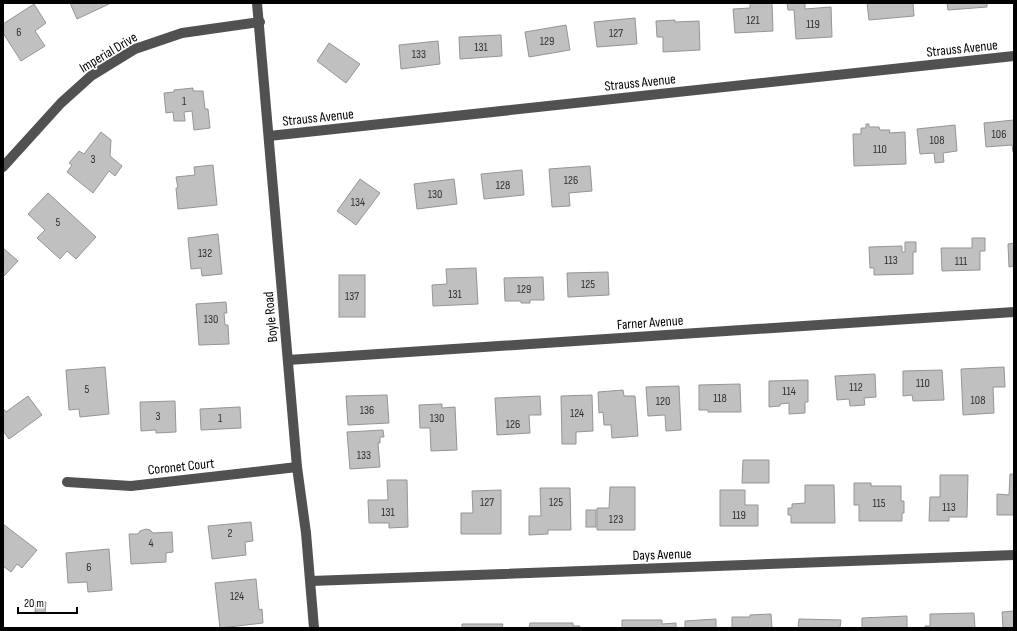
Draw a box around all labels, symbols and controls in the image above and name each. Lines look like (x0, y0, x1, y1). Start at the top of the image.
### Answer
house number: 121 (746, 13, 761, 28)
house number: 119 (806, 17, 820, 32)
house number: 6 (16, 25, 22, 40)
house number: 127 (609, 26, 623, 41)
street label: Imperial Drive (76, 29, 140, 76)
house number: 129 (540, 34, 554, 49)
street label: Strauss Avenue (926, 36, 999, 61)
house number: 131 (474, 40, 489, 55)
house number: 133 (412, 47, 426, 62)
street label: Strauss Avenue (604, 70, 677, 95)
house number: 1 (182, 94, 187, 109)
street label: Strauss Avenue (282, 105, 355, 130)
house number: 106 (992, 127, 1006, 142)
house number: 108 (930, 133, 944, 148)
house number: 110 (873, 142, 887, 157)
house number: 3 (90, 152, 96, 167)
house number: 126 (564, 173, 578, 188)
house number: 128 (496, 178, 510, 193)
house number: 130 (428, 187, 442, 202)
house number: 134 (351, 195, 365, 210)
house number: 5 (56, 215, 61, 230)
house number: 132 (198, 246, 212, 261)
house number: 113 (884, 253, 898, 268)
house number: 111 (955, 254, 968, 269)
house number: 125 (581, 277, 595, 292)
house number: 129 (517, 282, 531, 297)
house number: 131 (448, 287, 463, 302)
house number: 137 (345, 289, 359, 304)
street label: Boyle Road (260, 291, 281, 343)
house number: 130 (204, 312, 218, 327)
street label: Farner Avenue (616, 312, 684, 333)
house number: 110 (916, 376, 930, 391)
house number: 112 (849, 380, 863, 395)
house number: 5 (85, 382, 90, 397)
house number: 114 (782, 384, 796, 399)
house number: 118 (713, 391, 727, 406)
house number: 108 (971, 393, 985, 408)
house number: 120 (656, 394, 670, 409)
house number: 136 (360, 403, 374, 418)
house number: 124 (570, 406, 584, 421)
house number: 3 (155, 409, 161, 424)
house number: 1 (218, 411, 223, 426)
house number: 130 (430, 411, 444, 426)
house number: 126 (506, 417, 520, 432)
house number: 133 (357, 448, 371, 463)
street label: Coronet Court (147, 455, 215, 478)
house number: 127 (480, 495, 494, 510)
house number: 125 (549, 495, 563, 510)
house number: 115 (872, 496, 886, 511)
house number: 113 (942, 500, 956, 515)
house number: 131 (381, 505, 396, 520)
house number: 119 (732, 508, 746, 523)
house number: 123 (609, 512, 623, 527)
house number: 2 (228, 526, 233, 541)
house number: 4 (148, 536, 154, 551)
street label: Days Avenue (632, 545, 692, 564)
house number: 6 (86, 560, 92, 575)
scale bar (18, 589, 77, 615)
house number: 124 (230, 589, 244, 604)
text: 20 m (24, 596, 44, 611)

